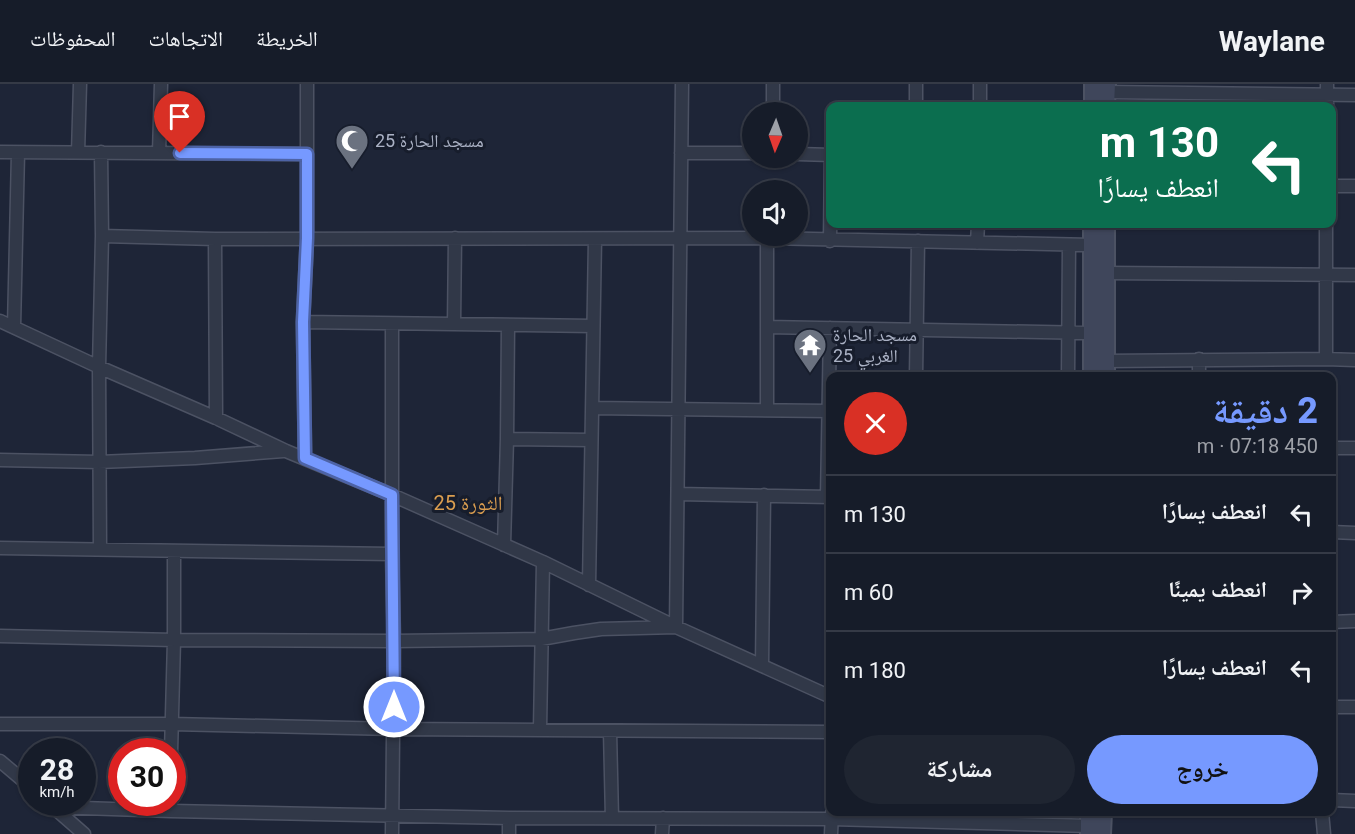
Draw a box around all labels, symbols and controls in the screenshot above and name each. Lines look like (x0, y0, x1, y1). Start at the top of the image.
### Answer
text: Waylane (1219, 25, 1325, 58)
text: المحفوظات (30, 27, 115, 51)
text: الاتجاهات (148, 27, 223, 51)
text: الخريطة (256, 27, 318, 51)
pin (154, 91, 205, 153)
icon: arrive (163, 100, 196, 133)
north arrow (742, 102, 808, 168)
map controls (742, 102, 808, 246)
text: 130 m (1100, 118, 1219, 167)
mosque icon: مسجد الحارة 25 (334, 123, 370, 170)
icon: left (1240, 126, 1318, 204)
place label: مسجد الحارة 25 (375, 130, 484, 151)
text: انعطف يسارًا (1097, 172, 1219, 204)
button: sound (742, 180, 808, 246)
place label: مسجد الحارة 25 الغربي (833, 324, 917, 371)
temple icon: مسجد الحارة 25 الغربي (792, 327, 828, 374)
text: 2 دقيقة (1213, 390, 1318, 432)
button: close (844, 392, 907, 455)
text: 450 m · 07:18 (1197, 434, 1318, 458)
district label: الثورة 25 (434, 491, 502, 515)
icon: left (1285, 498, 1318, 531)
text: انعطف يسارًا (1162, 499, 1267, 524)
text: 130 m (844, 502, 906, 527)
icon: right (1285, 576, 1318, 609)
text: انعطف يمينًا (1168, 577, 1267, 602)
text: 60 m (844, 580, 894, 605)
icon: left (1285, 654, 1318, 687)
text: انعطف يسارًا (1162, 655, 1267, 680)
text: 180 m (844, 658, 906, 683)
position arrow (362, 675, 426, 739)
button: مشاركة (844, 735, 1075, 804)
button: خروج (1087, 735, 1318, 804)
speed limit sign: 30 (108, 738, 186, 816)
text: 28 (40, 752, 74, 787)
text: km/h (39, 783, 75, 801)

